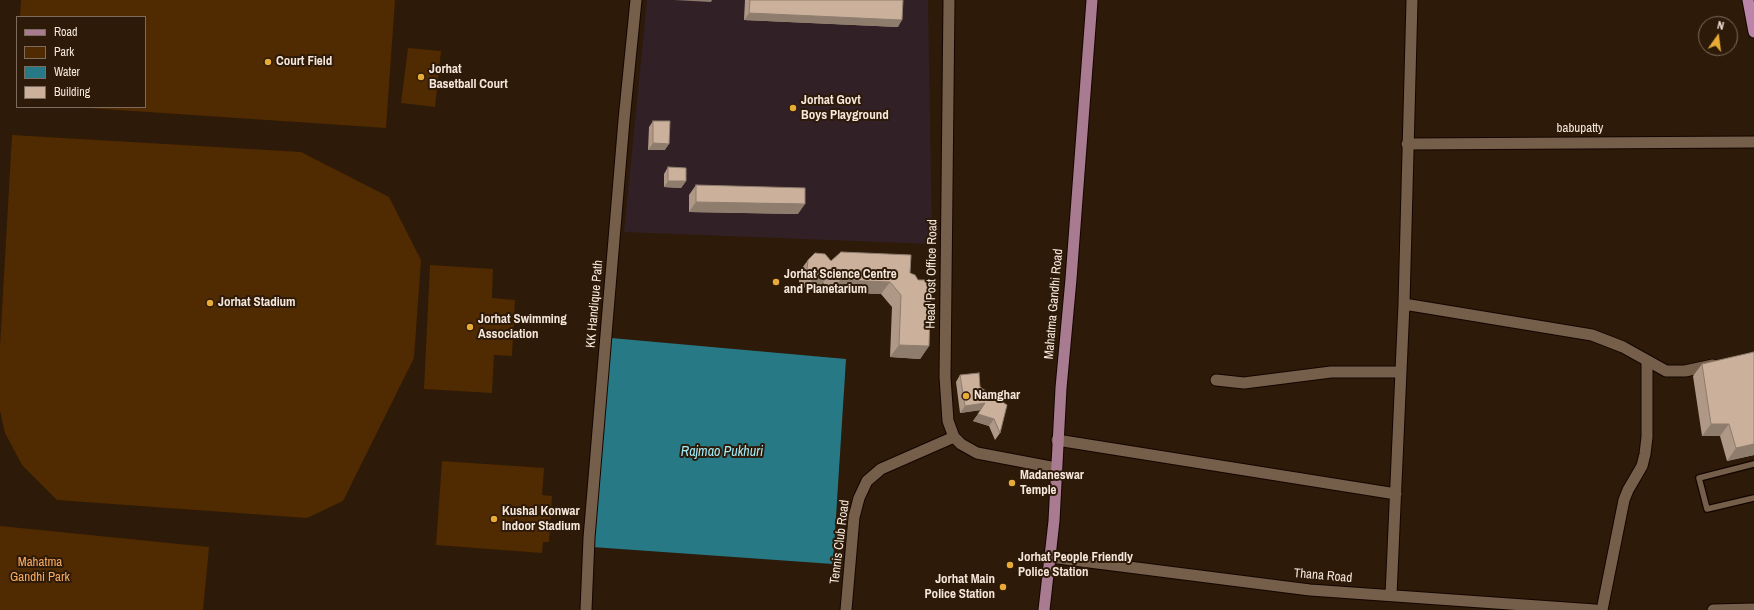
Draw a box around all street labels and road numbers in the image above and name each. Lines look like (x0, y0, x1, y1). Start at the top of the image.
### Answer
street label: babupatty (1557, 121, 1603, 137)
street label: Head Post Office Road (923, 219, 941, 329)
street label: Mahatma Gandhi Road (1041, 248, 1067, 360)
street label: KK Handique Path (583, 259, 607, 349)
street label: Tennis Club Road (827, 499, 853, 585)
street label: Thana Road (1293, 566, 1353, 586)

